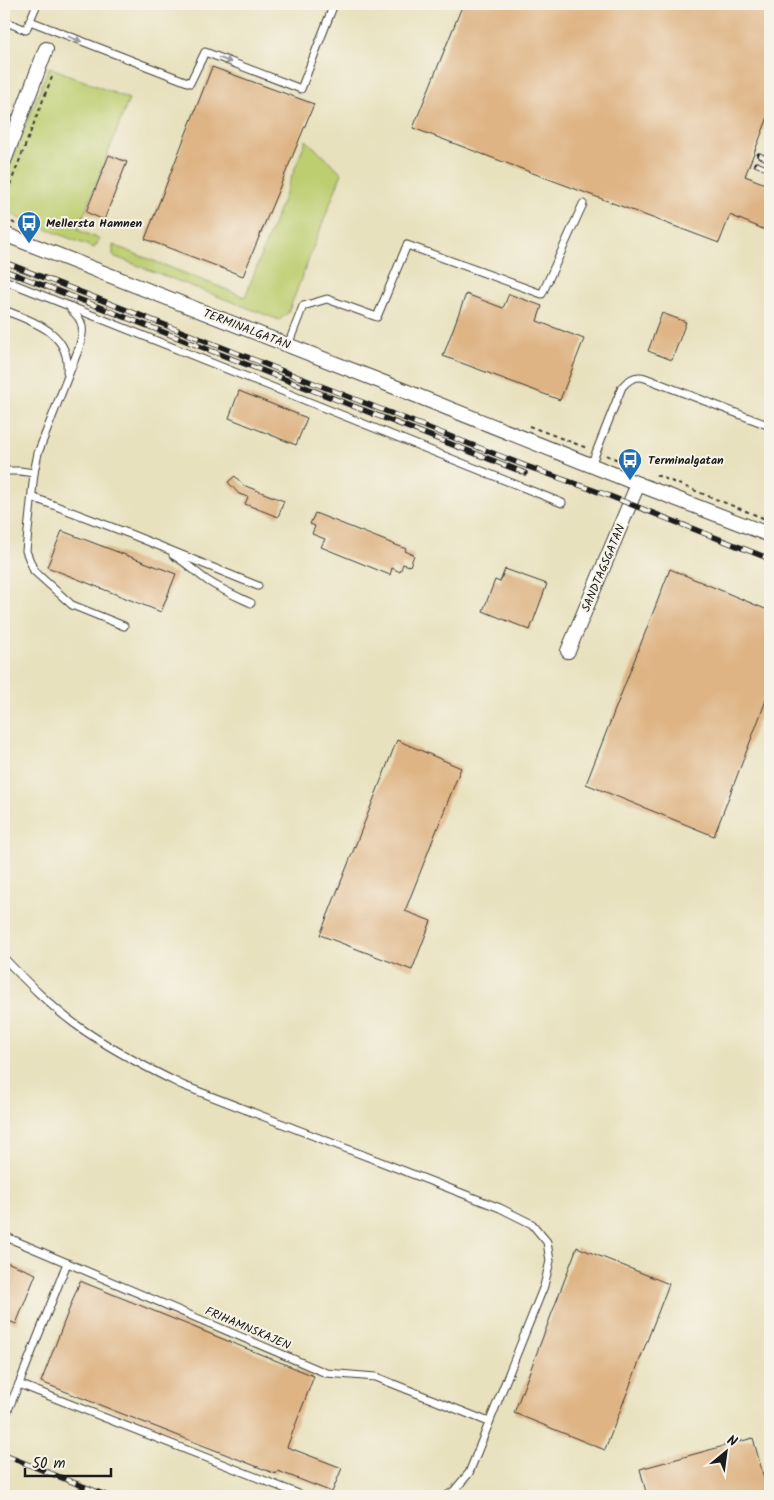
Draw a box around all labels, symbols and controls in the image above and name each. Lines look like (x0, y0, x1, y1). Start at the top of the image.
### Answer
one-way arrow (68, 35, 83, 43)
one-way arrow (218, 57, 233, 64)
bus stop icon: Mellersta Hamnen (16, 210, 42, 244)
place label: Mellersta Hamnen (46, 214, 143, 233)
street label: TERMINALGATAN (200, 304, 293, 355)
bus stop icon: Terminalgatan (617, 447, 643, 481)
place label: Terminalgatan (648, 451, 724, 470)
street label: SANDTAGSGATAN (576, 521, 630, 615)
street label: FRIHAMNSKAJEN (202, 1302, 294, 1355)
north arrow (702, 1428, 752, 1478)
text: N (723, 1430, 741, 1453)
scale bar (25, 1445, 111, 1477)
text: 50 m (32, 1452, 66, 1476)

